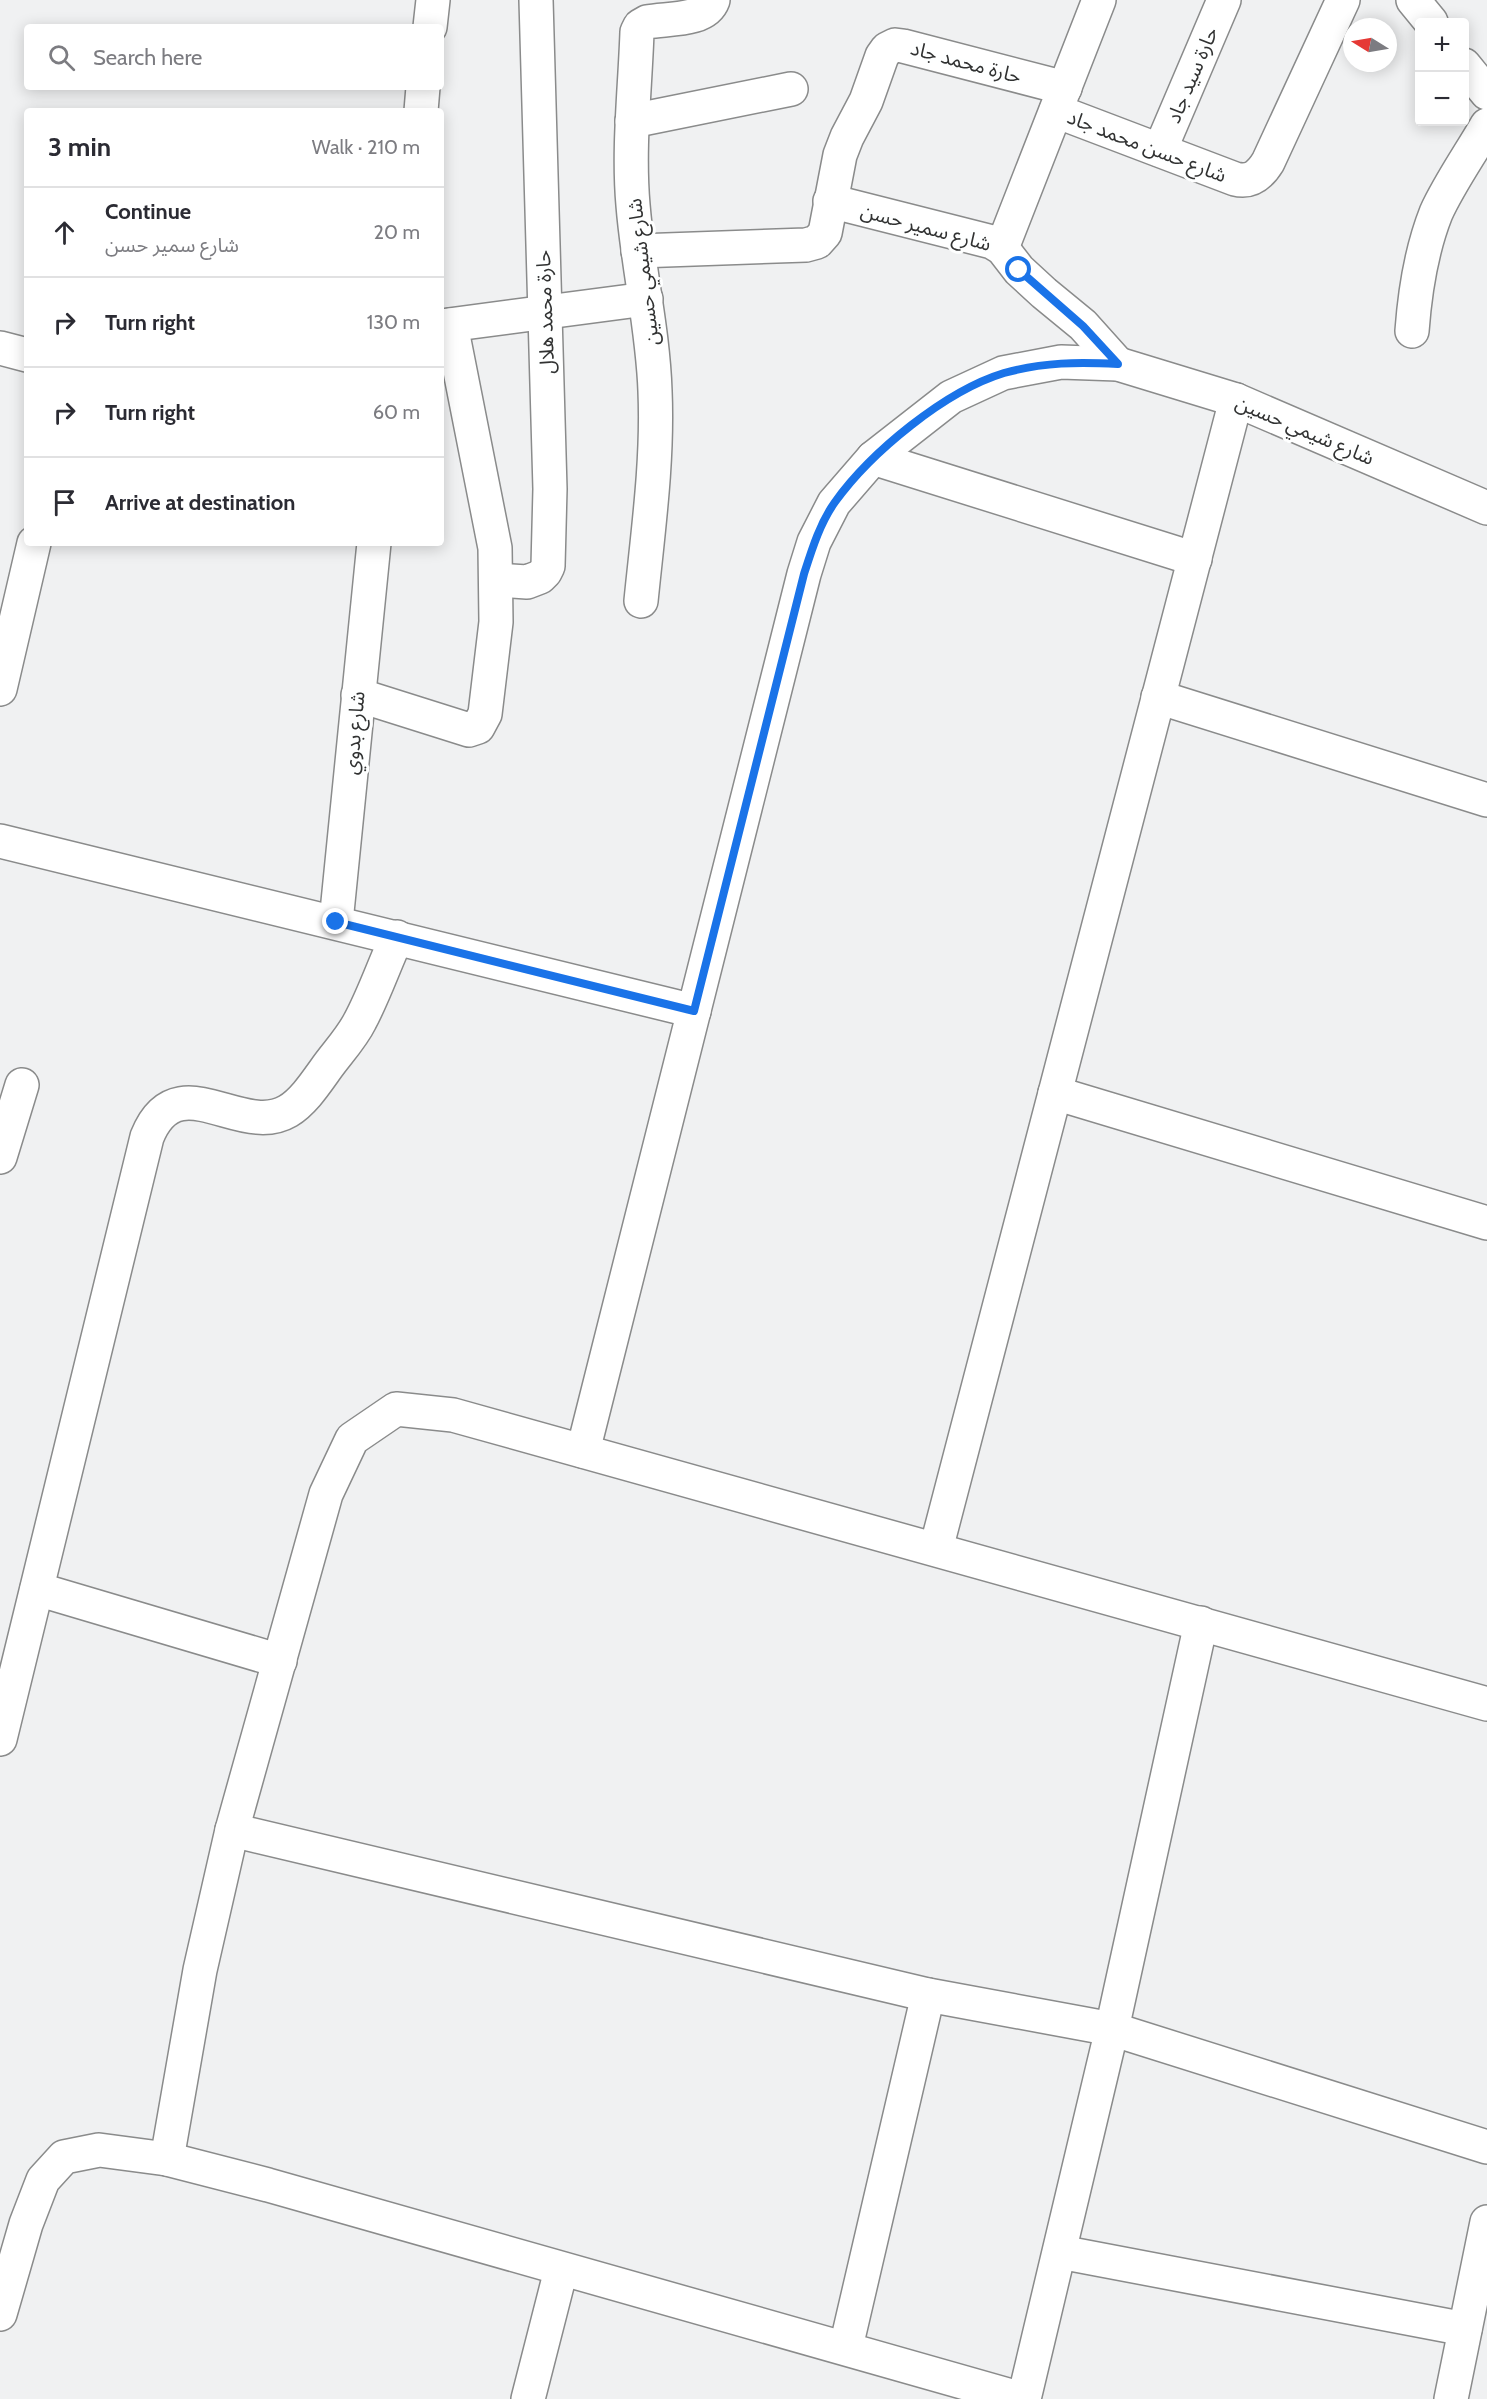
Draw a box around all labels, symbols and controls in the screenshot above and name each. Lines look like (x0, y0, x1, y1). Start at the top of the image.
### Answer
north arrow (1343, 18, 1397, 72)
map controls (1415, 18, 1469, 126)
button: + (1415, 18, 1469, 72)
street label: حارة سيد جاد (1161, 23, 1223, 127)
search box (24, 24, 444, 90)
street label: حارة محمد جاد (908, 36, 1024, 88)
icon: search (45, 41, 78, 74)
text: Search here (93, 44, 202, 71)
button: − (1415, 72, 1469, 126)
street label: شارع حسن محمد جاد (1063, 105, 1230, 190)
text: 3 min (48, 131, 111, 163)
text: Walk · 210 m (312, 135, 420, 159)
street label: شارع شيمي حسين (622, 197, 668, 347)
text: Continue (105, 198, 191, 225)
street label: شارع سمير حسن (857, 198, 994, 259)
icon: ahead (48, 216, 81, 249)
text: 20 m (374, 220, 420, 244)
text: شارع سمير حسن (105, 233, 239, 257)
street label: حارة محمد هلال (531, 250, 559, 374)
route start (1005, 256, 1031, 282)
icon: right (48, 306, 81, 339)
text: Turn right (105, 309, 195, 336)
text: 130 m (367, 310, 420, 334)
street label: شارع شيمي حسين (1231, 390, 1378, 473)
icon: right (48, 396, 81, 429)
text: Turn right (105, 399, 195, 426)
text: 60 m (373, 400, 420, 424)
icon: arrive (48, 486, 81, 519)
text: Arrive at destination (105, 489, 295, 516)
street label: شارع بدوي (338, 690, 373, 776)
route end (322, 908, 348, 934)

